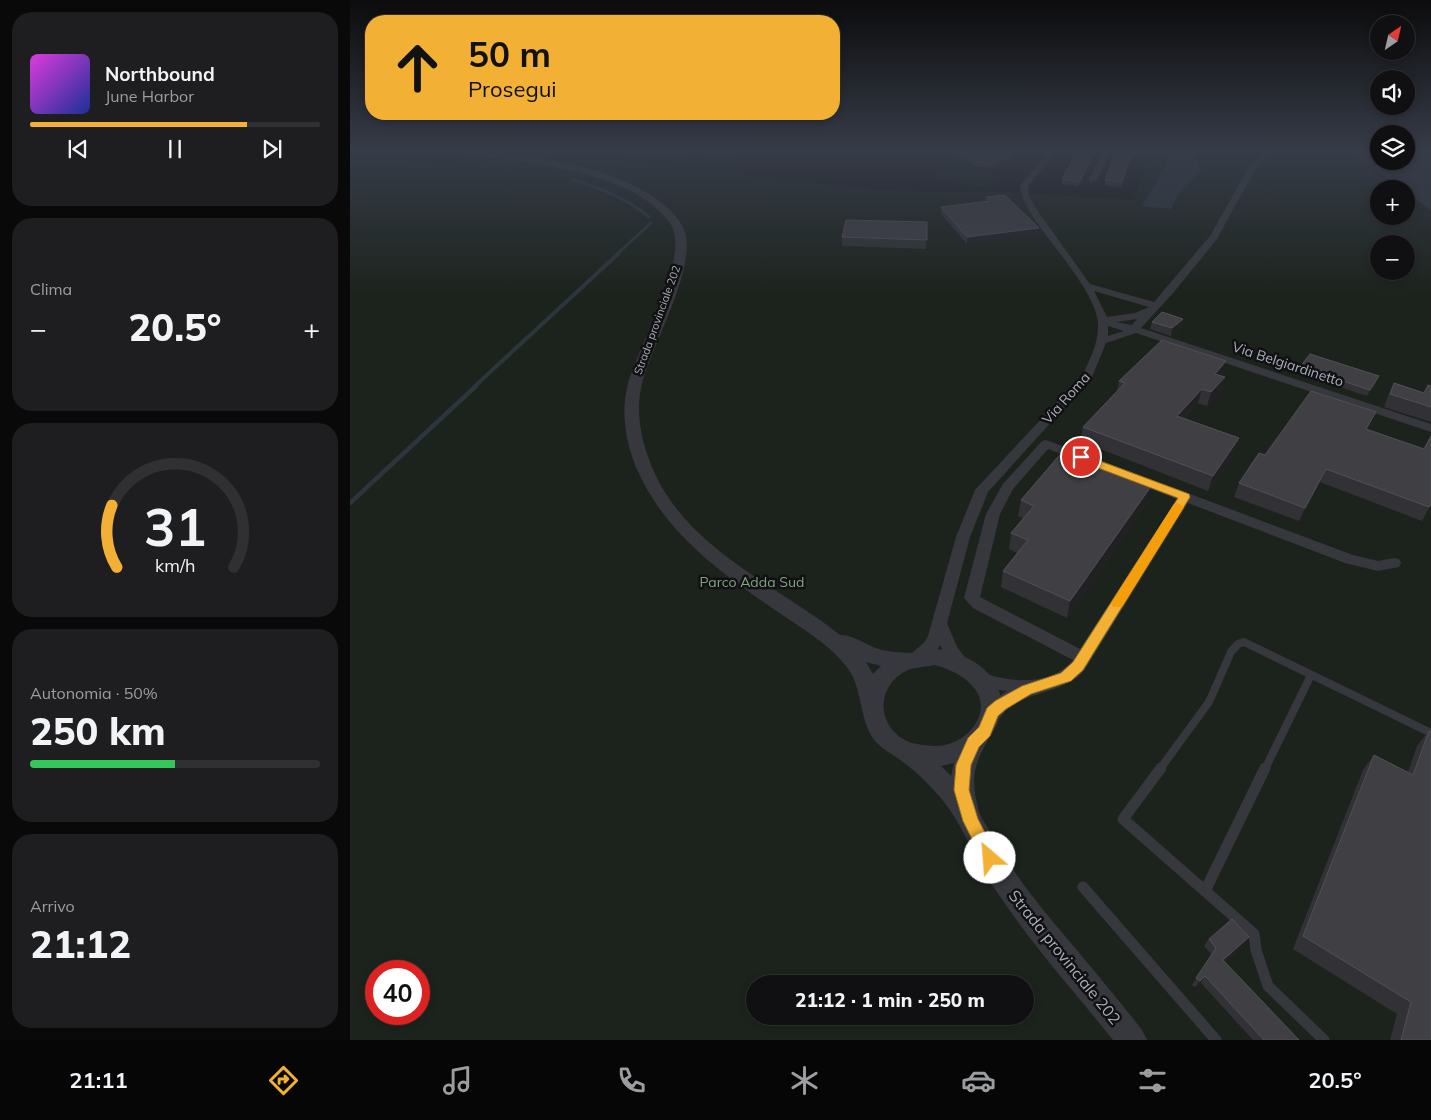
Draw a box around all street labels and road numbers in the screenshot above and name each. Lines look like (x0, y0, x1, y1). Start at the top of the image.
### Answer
street label: Strada provinciale 202 (631, 263, 683, 376)
street label: Via Belgiardinetto (1230, 338, 1346, 390)
street label: Via Roma (1038, 368, 1094, 428)
street label: Strada provinciale 202 (1005, 886, 1125, 1028)

